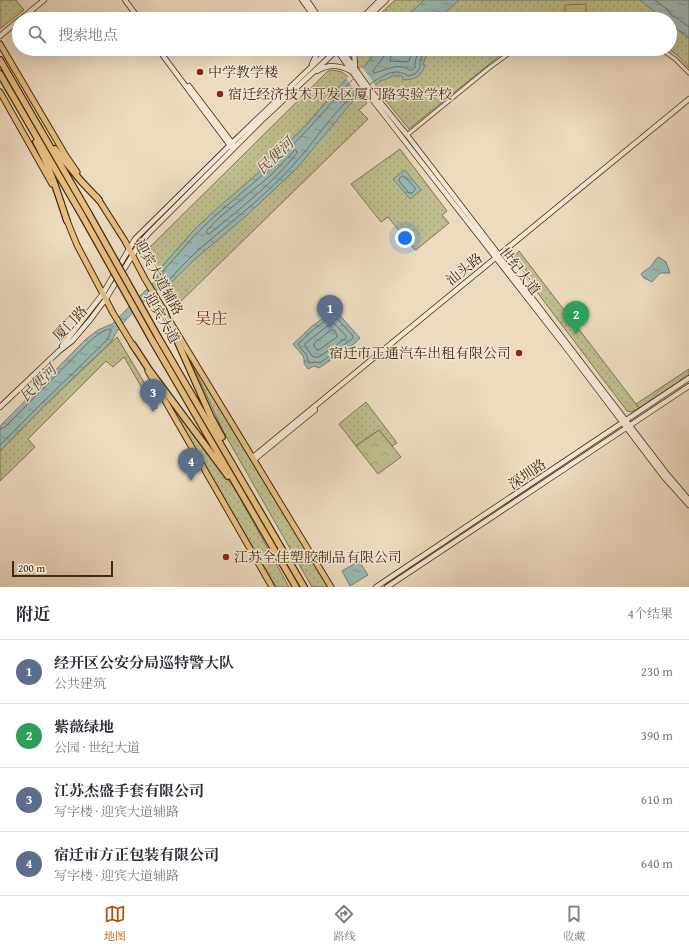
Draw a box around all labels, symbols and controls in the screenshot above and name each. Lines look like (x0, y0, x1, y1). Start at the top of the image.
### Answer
search box (12, 12, 677, 56)
icon: search (26, 23, 48, 45)
text: 搜索地点 (58, 24, 118, 45)
place label: 中学教学楼 (208, 62, 278, 82)
marker: 中学教学楼 (195, 67, 205, 77)
place label: 宿迁经济技术开发区厦门路实验学校 (228, 84, 452, 104)
marker: 宿迁经济技术开发区厦门路实验学校 (215, 89, 225, 99)
water label: 民便河 (251, 130, 300, 179)
your location (395, 228, 415, 248)
street label: 迎宾大道辅路 (131, 236, 187, 318)
street label: 世纪大道 (495, 243, 545, 299)
street label: 汕头路 (441, 248, 487, 290)
street label: 迎宾大道 (141, 290, 183, 346)
pin: 1 (317, 295, 343, 328)
street label: 厦门路 (48, 301, 92, 345)
pin: 2 (563, 301, 589, 334)
district label: 吴庄 (195, 306, 227, 330)
place label: 宿迁市正通汽车出租有限公司 (329, 343, 511, 363)
marker: 宿迁市正通汽车出租有限公司 (514, 348, 524, 358)
water label: 民便河 (14, 357, 63, 406)
pin: 3 (140, 379, 166, 412)
pin: 4 (178, 448, 204, 481)
street label: 深圳路 (504, 454, 550, 494)
place label: 江苏全佳塑胶制品有限公司 (234, 547, 402, 567)
marker: 江苏全佳塑胶制品有限公司 (221, 552, 231, 562)
scale bar (12, 559, 113, 578)
text: 200 m (18, 560, 45, 576)
text: 附近 (16, 601, 50, 626)
text: 4个结果 (628, 604, 673, 623)
text: 经开区公安分局巡特警大队 (54, 652, 234, 673)
text: 1 (26, 662, 32, 681)
text: 230 m (641, 662, 673, 681)
text: 公共建筑 (54, 674, 106, 693)
text: 紫薇绿地 (54, 716, 114, 737)
text: 2 (26, 726, 32, 745)
text: 390 m (641, 726, 673, 745)
text: 公园 · 世纪大道 (54, 738, 140, 757)
text: 江苏杰盛手套有限公司 (54, 780, 204, 801)
text: 3 (26, 790, 32, 809)
text: 610 m (641, 790, 673, 809)
text: 写字楼 · 迎宾大道辅路 (54, 802, 179, 821)
text: 宿迁市方正包装有限公司 (54, 844, 219, 865)
text: 4 (26, 854, 32, 873)
text: 640 m (641, 854, 673, 873)
text: 写字楼 · 迎宾大道辅路 (54, 866, 179, 885)
tab: 地图 (104, 903, 126, 944)
tab: 路线 (333, 903, 355, 944)
tab: 收藏 (563, 903, 585, 944)

